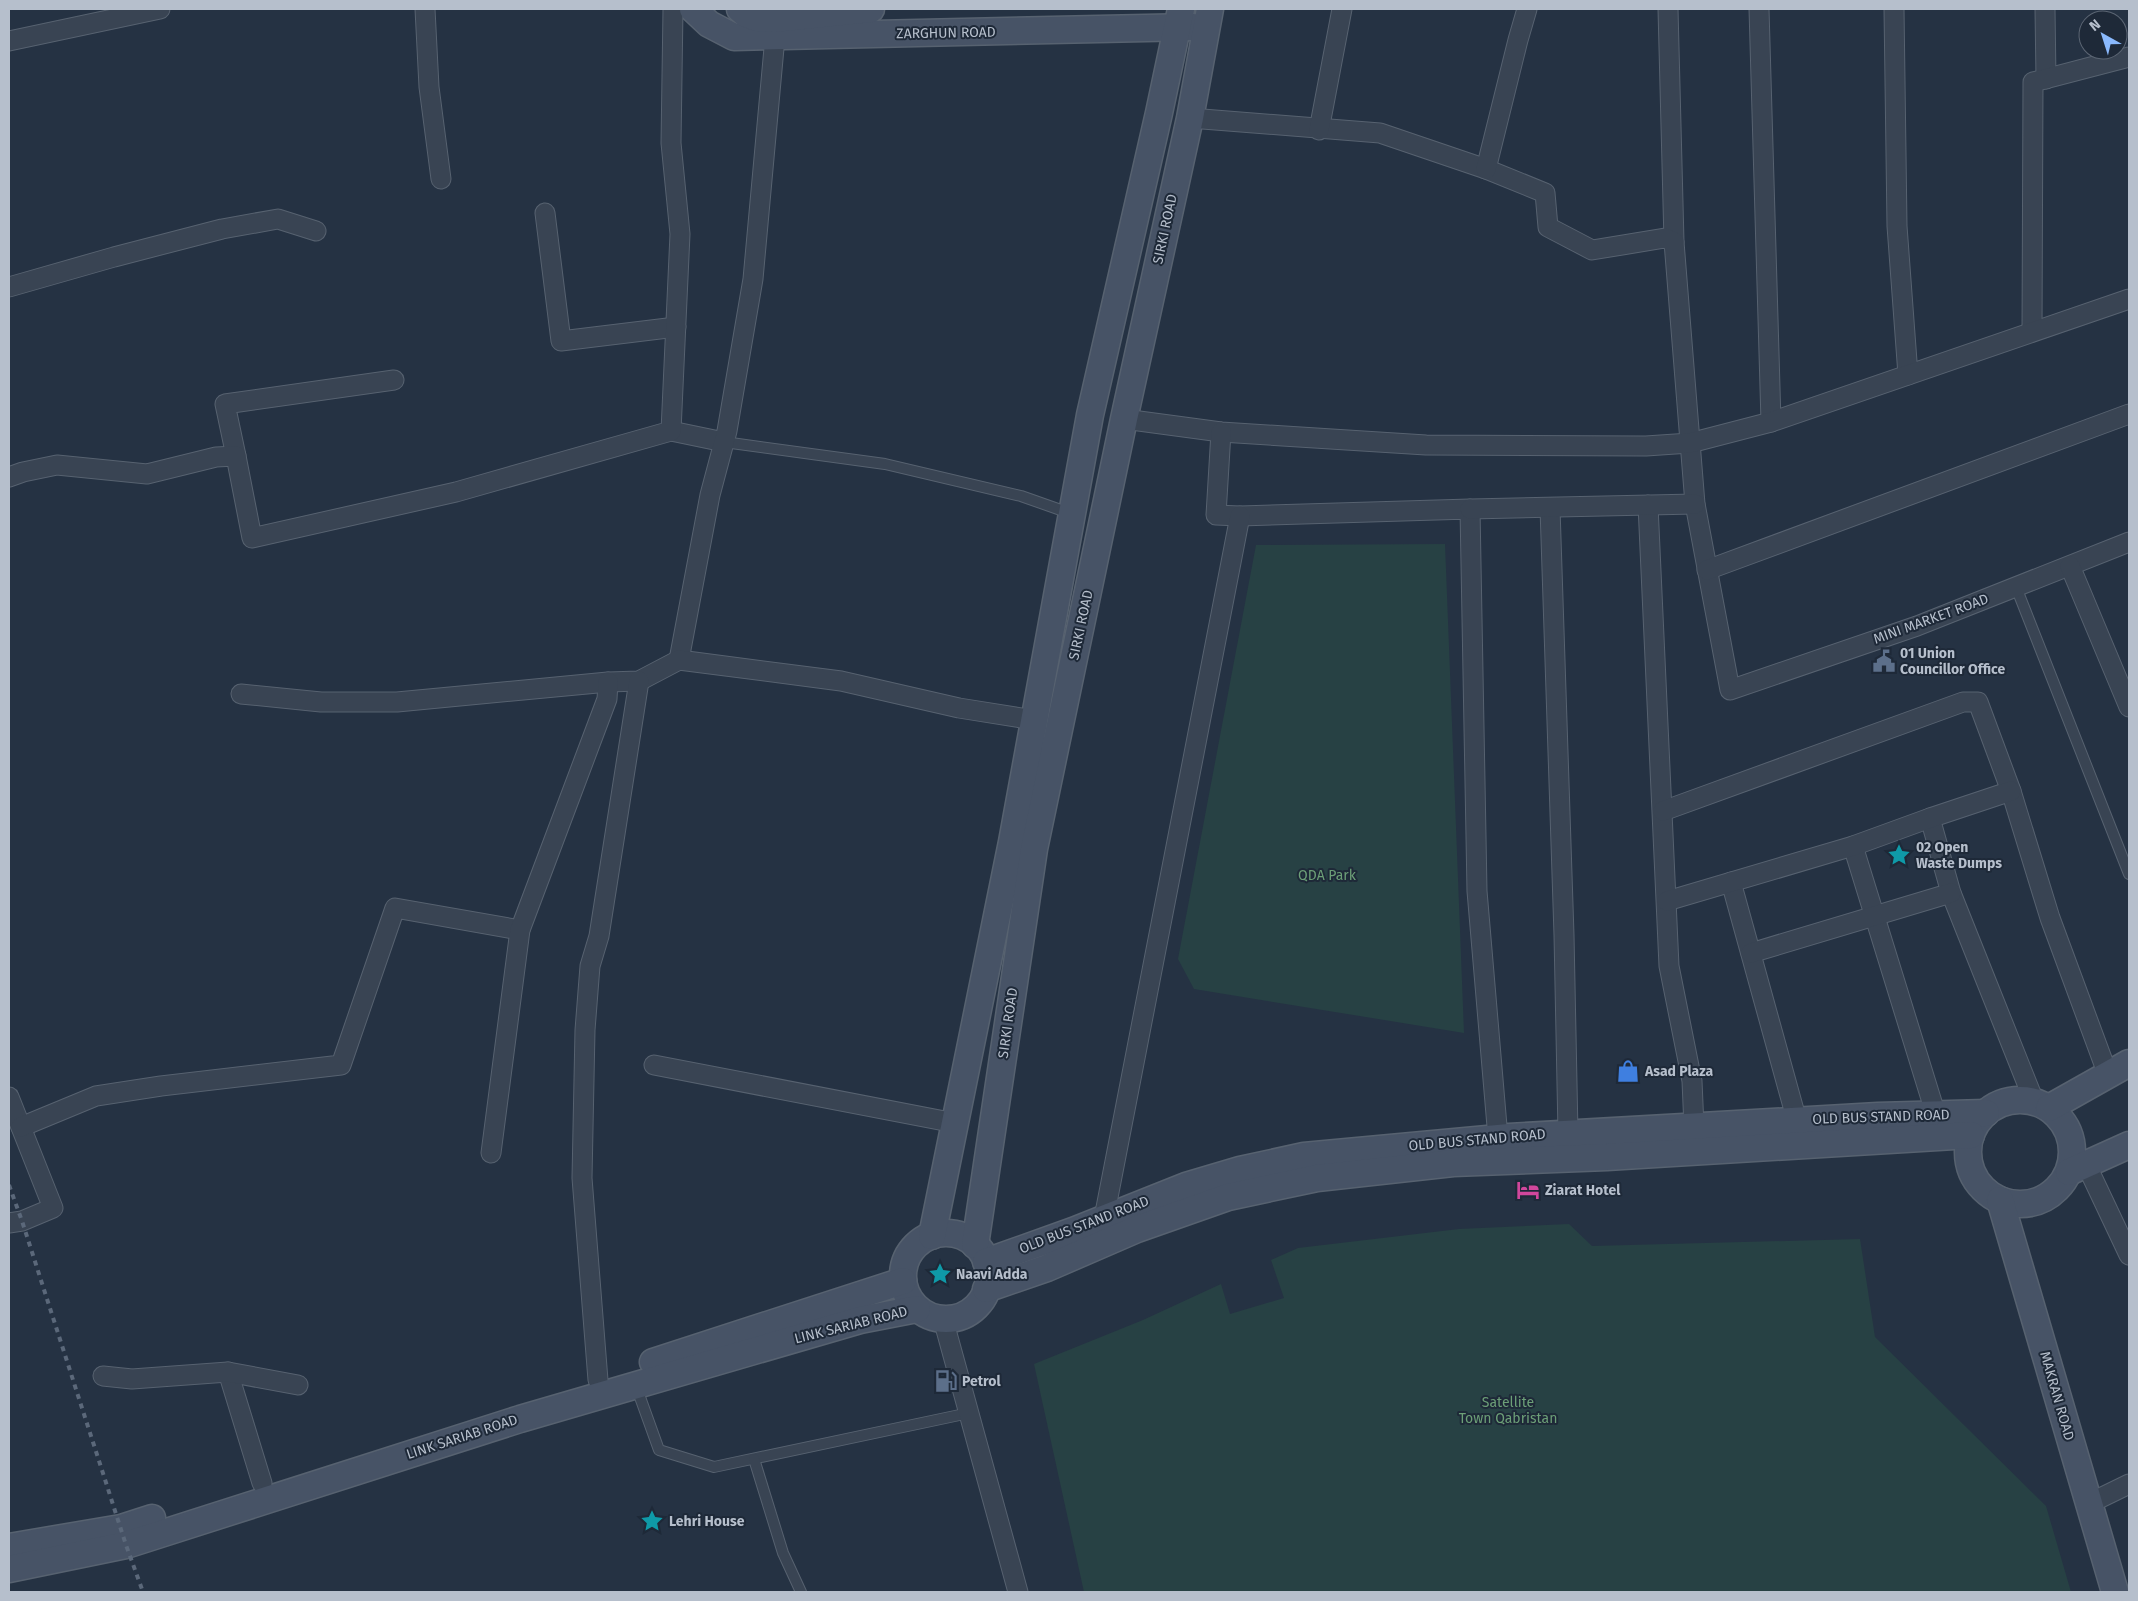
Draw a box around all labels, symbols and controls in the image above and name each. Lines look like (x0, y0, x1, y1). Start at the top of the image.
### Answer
north arrow (2078, 10, 2128, 60)
text: N (2086, 16, 2104, 35)
street label: ZARGHUN ROAD (896, 24, 996, 42)
street label: SIRKI ROAD (1149, 192, 1181, 266)
street label: SIRKI ROAD (1065, 588, 1097, 662)
street label: MINI MARKET ROAD (1871, 590, 1991, 648)
place label: 01 Union Councillor Office (1900, 645, 2006, 678)
public building icon: 01 Union Councillor Office (1871, 648, 1897, 674)
place label: 02 Open Waste Dumps (1916, 839, 2002, 872)
place icon: 02 Open Waste Dumps (1886, 842, 1912, 868)
park label: QDA Park (1298, 867, 1357, 884)
street label: SIRKI ROAD (995, 987, 1021, 1059)
shop icon: Asad Plaza (1615, 1058, 1641, 1084)
place label: Asad Plaza (1644, 1063, 1714, 1080)
street label: OLD BUS STAND ROAD (1812, 1106, 1950, 1128)
street label: OLD BUS STAND ROAD (1408, 1126, 1546, 1154)
hotel icon: Ziarat Hotel (1515, 1177, 1541, 1203)
place label: Ziarat Hotel (1545, 1182, 1621, 1199)
street label: OLD BUS STAND ROAD (1017, 1192, 1151, 1258)
place icon: Naavi Adda (927, 1261, 953, 1287)
place label: Naavi Adda (956, 1266, 1028, 1283)
street label: LINK SARIAB ROAD (793, 1303, 909, 1347)
street label: MAKRAN ROAD (2036, 1350, 2078, 1442)
fuel station icon: Petrol (933, 1368, 959, 1394)
place label: Petrol (962, 1373, 1001, 1390)
park label: Satellite Town Qabristan (1459, 1394, 1557, 1427)
street label: LINK SARIAB ROAD (404, 1411, 520, 1463)
place icon: Lehri House (639, 1508, 665, 1534)
place label: Lehri House (669, 1513, 745, 1530)

